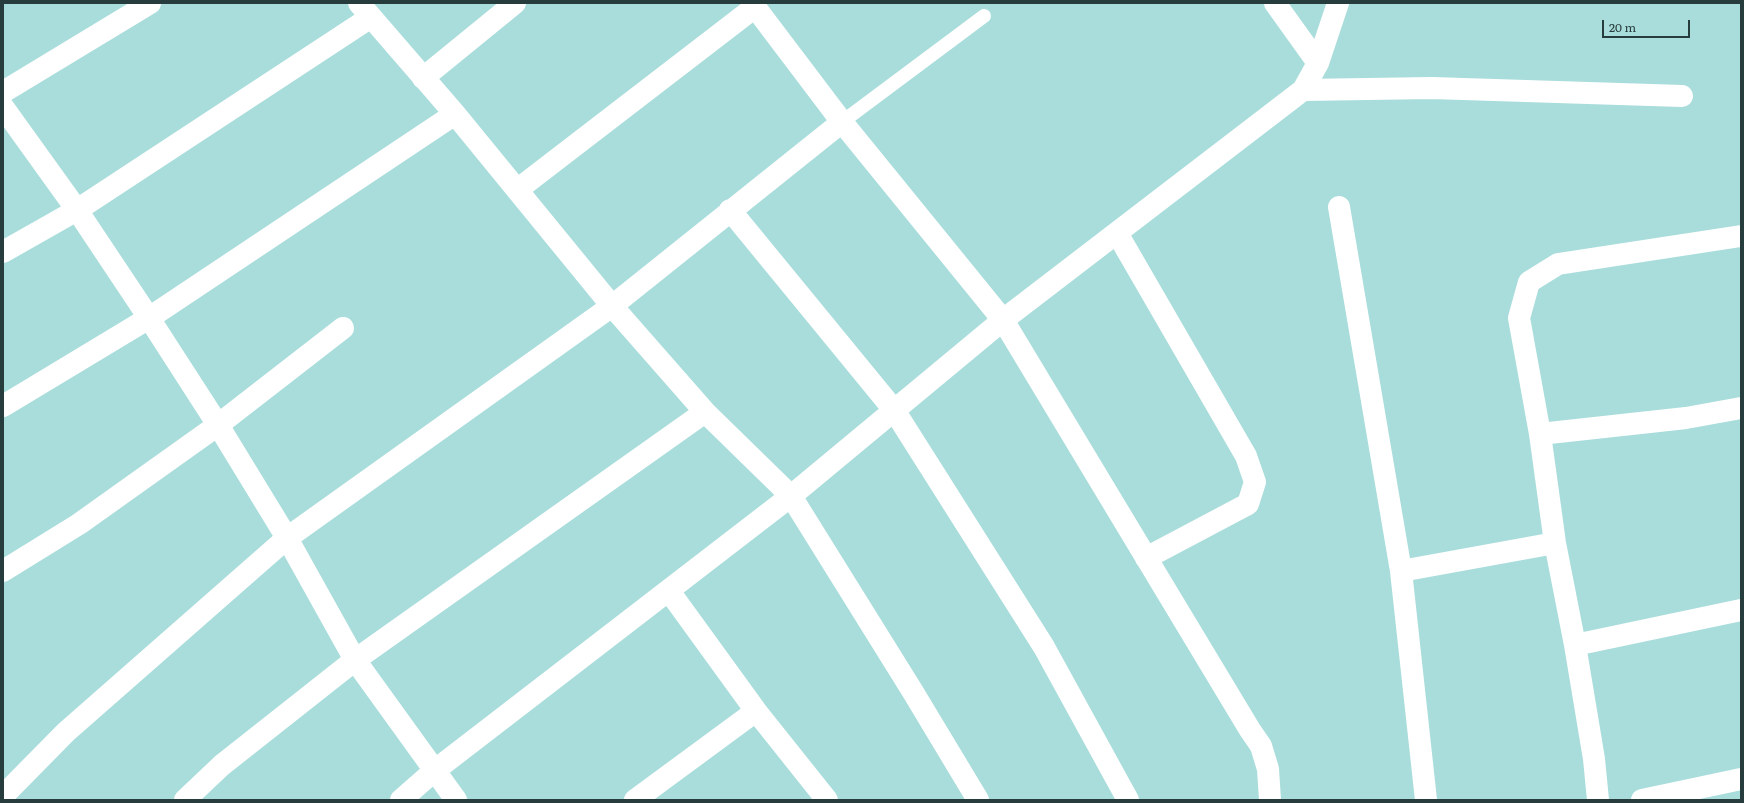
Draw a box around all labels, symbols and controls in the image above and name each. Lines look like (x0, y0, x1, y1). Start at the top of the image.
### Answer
scale bar (1604, 12, 1692, 38)
text: 20 m (1609, 18, 1636, 36)

